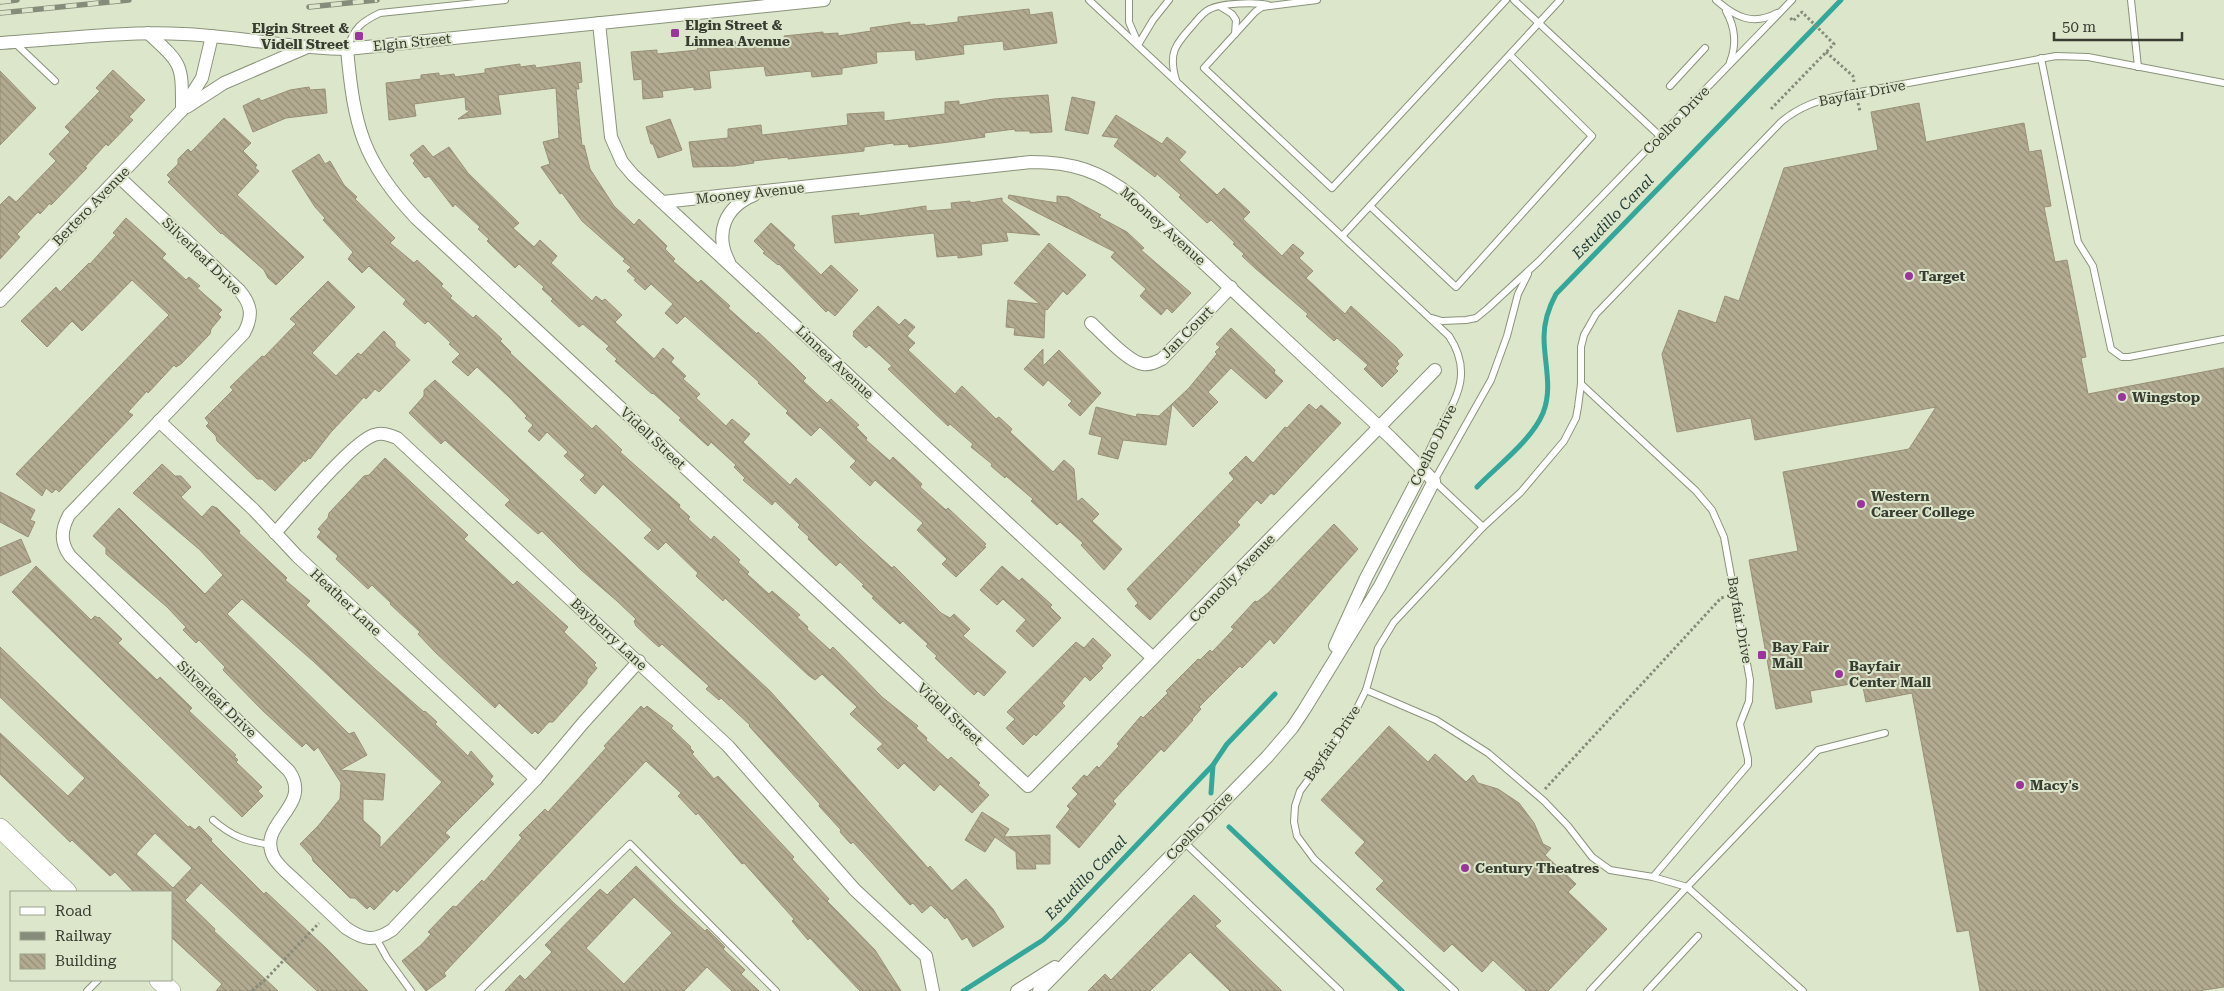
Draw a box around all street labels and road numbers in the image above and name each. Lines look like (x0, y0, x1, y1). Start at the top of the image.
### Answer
street label: Elgin Street (372, 30, 452, 54)
street label: Bayfair Drive (1817, 77, 1907, 109)
street label: Coelho Drive (1640, 82, 1713, 157)
street label: Bertero Avenue (49, 163, 133, 249)
street label: Mooney Avenue (695, 179, 805, 207)
street label: Mooney Avenue (1117, 184, 1209, 269)
street label: Silverleaf Drive (159, 214, 245, 298)
street label: Jan Court (1158, 303, 1216, 361)
street label: Linnea Avenue (793, 322, 877, 402)
street label: Coelho Drive (1406, 402, 1460, 488)
street label: Videll Street (617, 404, 689, 472)
street label: Connolly Avenue (1186, 530, 1278, 625)
street label: Heather Lane (307, 565, 385, 639)
street label: Bayfair Drive (1724, 575, 1756, 665)
street label: Bayberry Lane (568, 595, 651, 674)
street label: Silverleaf Drive (174, 657, 260, 741)
street label: Videll Street (914, 680, 986, 748)
street label: Bayfair Drive (1301, 702, 1363, 784)
street label: Coelho Drive (1163, 788, 1236, 863)

